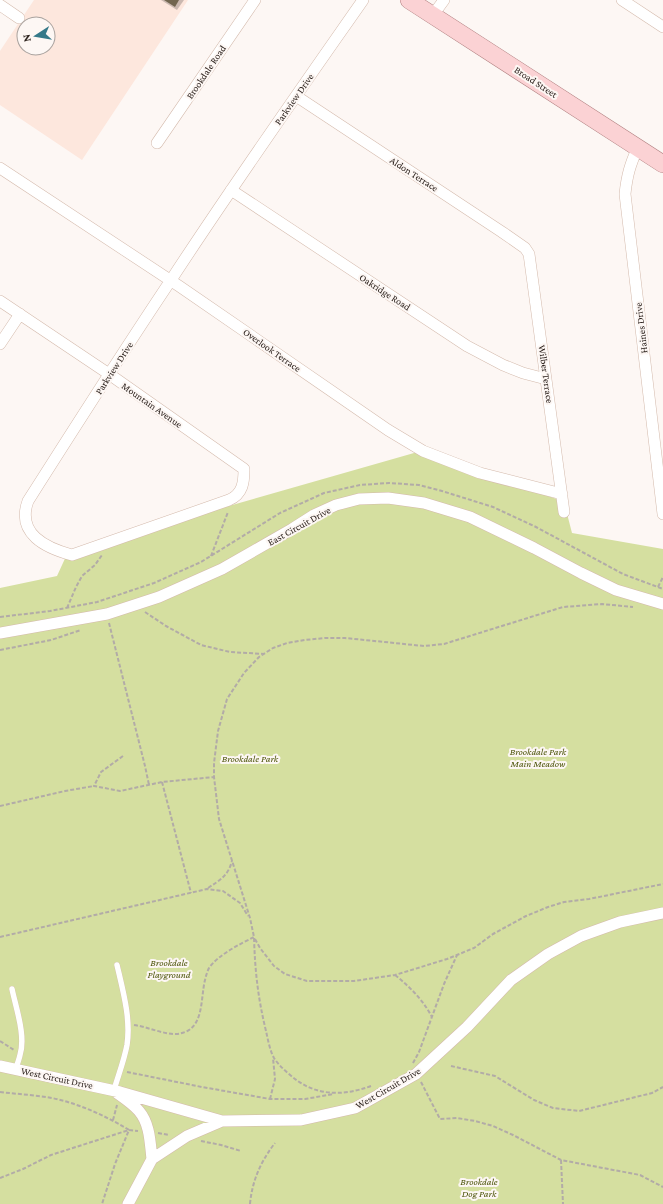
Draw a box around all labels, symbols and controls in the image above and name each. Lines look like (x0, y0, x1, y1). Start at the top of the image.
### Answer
north arrow (16, 16, 56, 56)
text: N (19, 33, 33, 43)
street label: Brookdale Road (184, 42, 228, 101)
street label: Broad Street (512, 64, 560, 100)
street label: Parkview Drive (272, 71, 316, 127)
street label: Aldon Terrace (388, 154, 441, 194)
street label: Oakridge Road (357, 271, 413, 313)
street label: Haines Drive (632, 301, 650, 354)
street label: Overlook Terrace (241, 326, 303, 374)
street label: Parkview Drive (93, 339, 135, 396)
street label: Wilber Terrace (536, 344, 556, 404)
street label: Mountain Avenue (120, 380, 185, 430)
street label: East Circuit Drive (266, 504, 333, 548)
park label: Brookdale Park Main Meadow (510, 746, 567, 769)
park label: Brookdale Park (222, 753, 279, 764)
park label: Brookdale Playground (147, 957, 191, 980)
street label: West Circuit Drive (20, 1065, 94, 1091)
street label: West Circuit Drive (354, 1065, 423, 1111)
park label: Brookdale Dog Park (460, 1176, 498, 1199)

